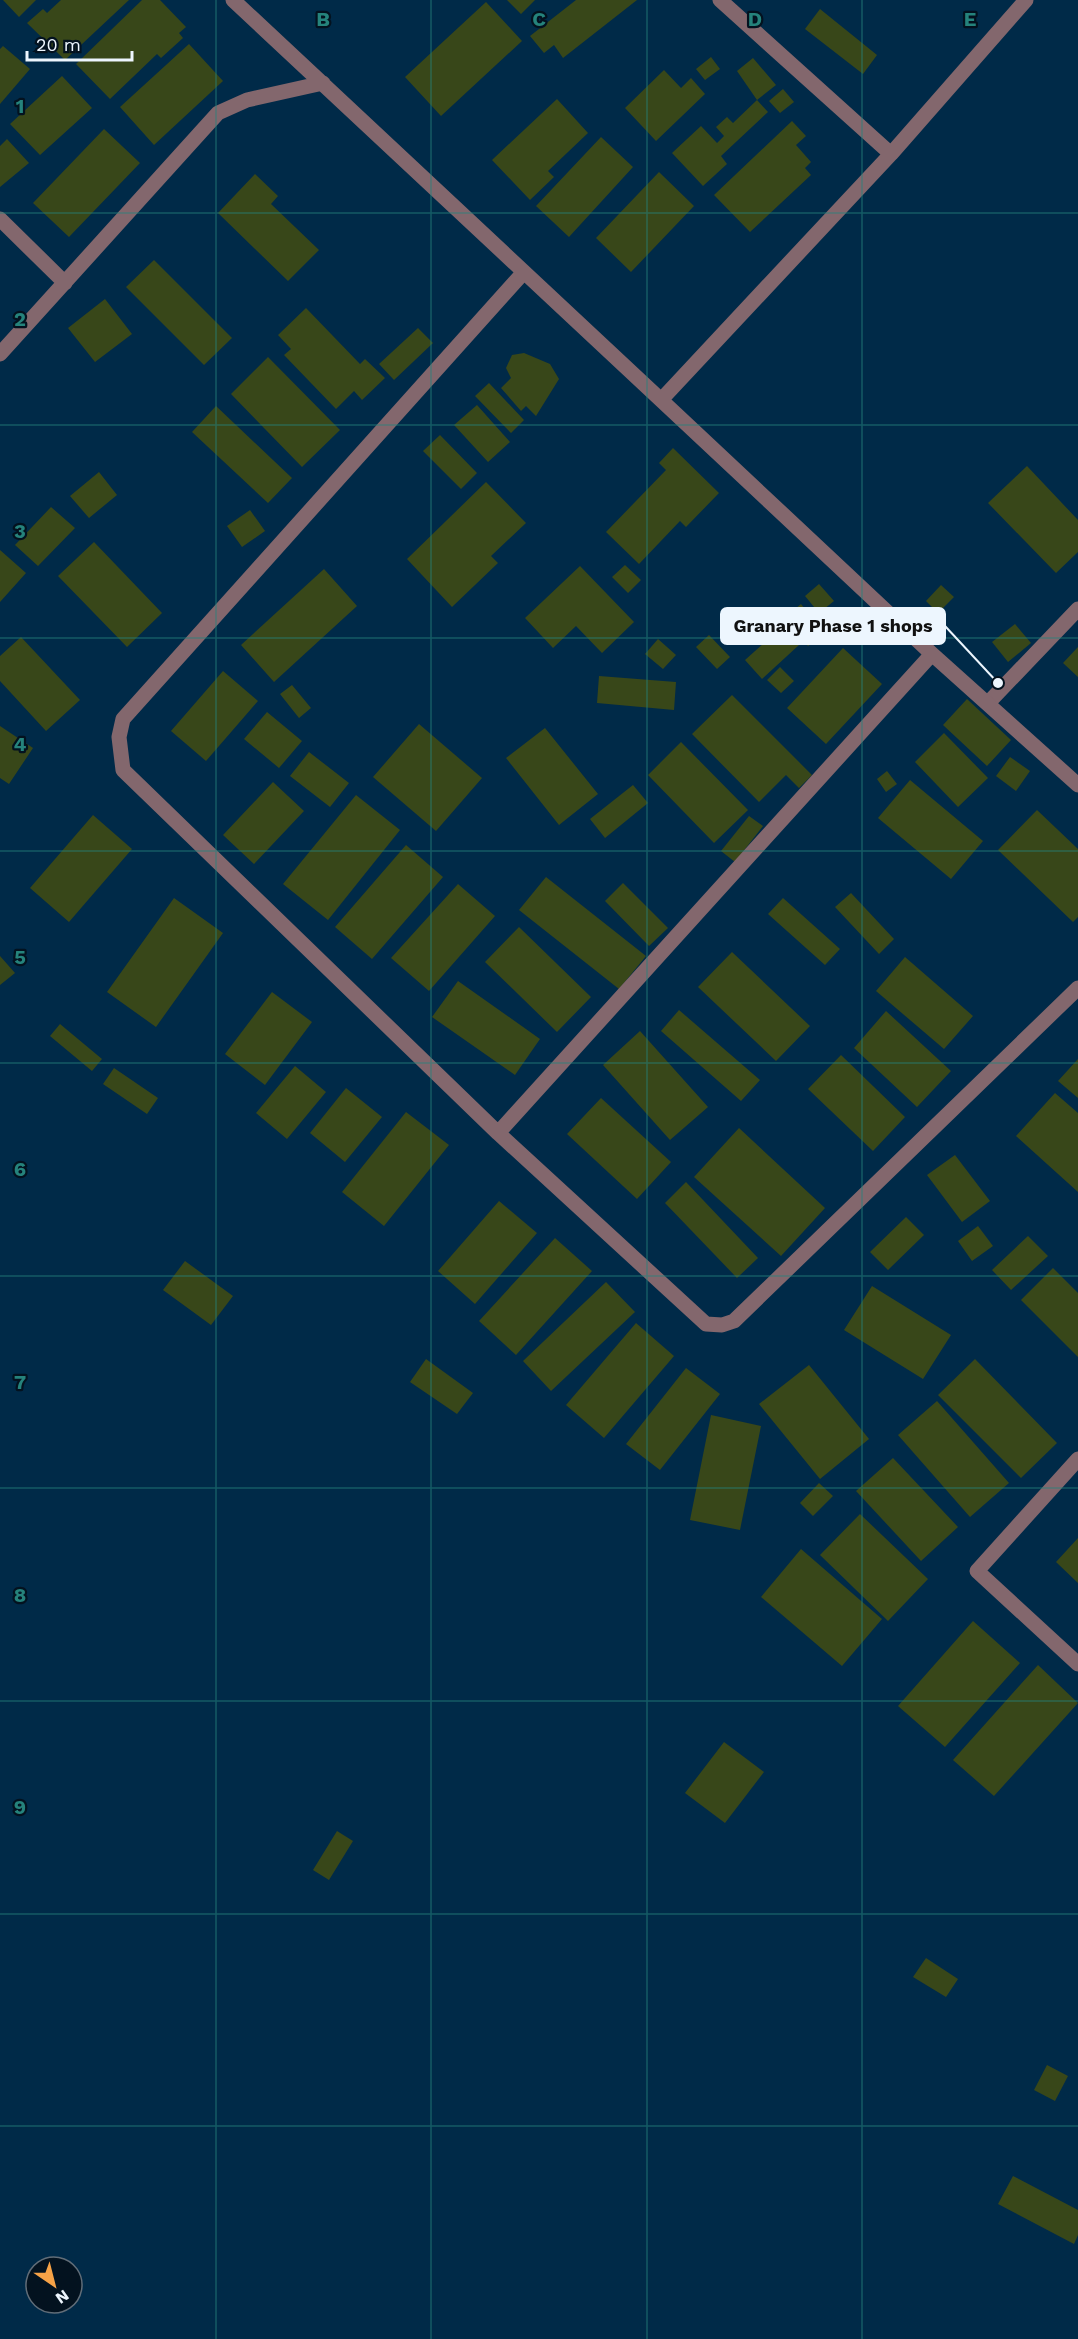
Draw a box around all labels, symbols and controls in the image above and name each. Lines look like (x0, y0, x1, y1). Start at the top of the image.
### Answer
text: B (316, 7, 330, 31)
text: C (532, 7, 546, 31)
text: D (748, 7, 762, 31)
text: E (964, 7, 976, 31)
scale bar (27, 24, 132, 62)
text: 20 m (36, 34, 81, 55)
text: 1 (16, 94, 24, 118)
text: 2 (14, 307, 26, 331)
text: 3 (14, 519, 26, 543)
callout: Granary Phase 1 shops (721, 608, 945, 644)
text: Granary Phase 1 shops (733, 615, 933, 636)
text: 4 (14, 732, 27, 756)
text: 5 (14, 945, 26, 969)
text: 6 (14, 1157, 26, 1181)
text: 7 (14, 1370, 26, 1394)
text: 8 (14, 1583, 26, 1607)
text: 9 (14, 1795, 26, 1819)
north arrow (24, 2255, 84, 2315)
text: N (52, 2286, 73, 2308)

